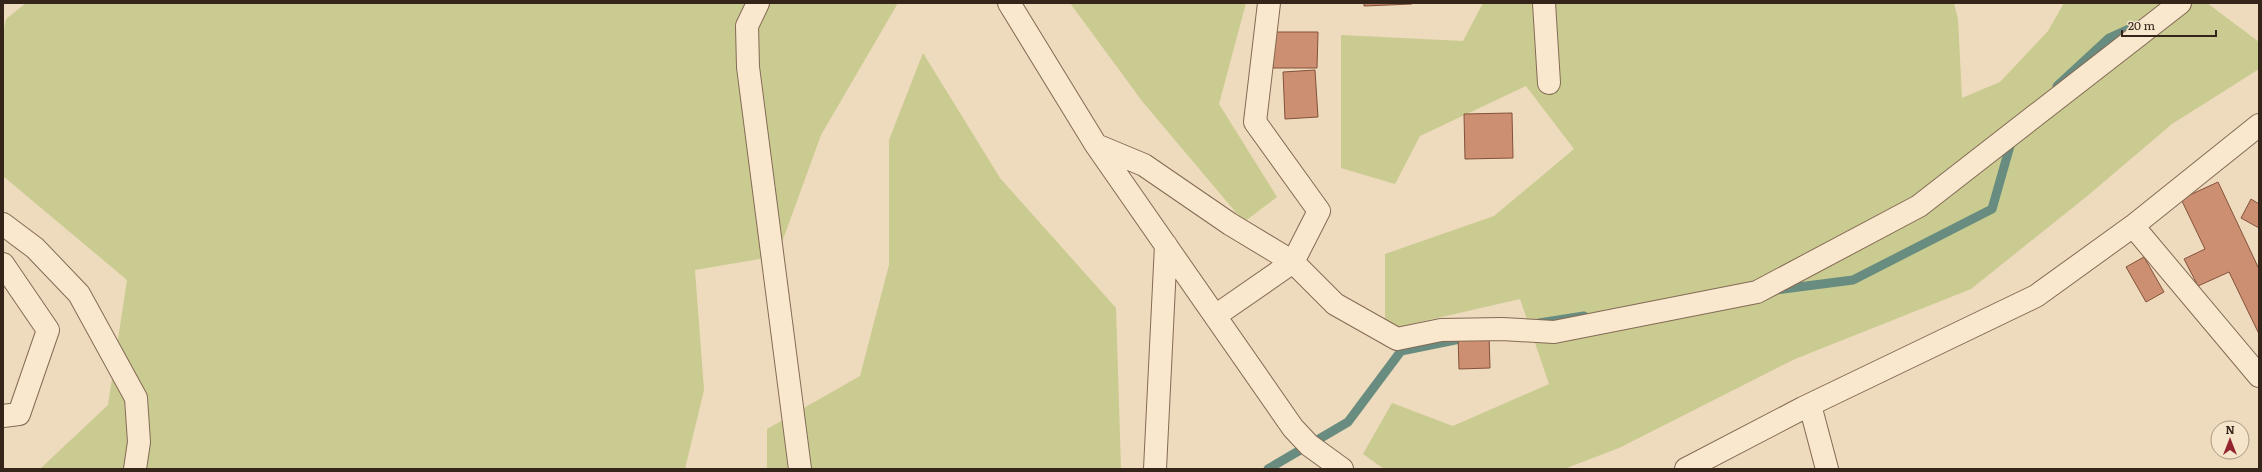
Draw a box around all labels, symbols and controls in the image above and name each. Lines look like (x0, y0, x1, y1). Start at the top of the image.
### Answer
scale bar (2122, 12, 2216, 38)
text: 20 m (2128, 16, 2155, 34)
north arrow (2210, 420, 2250, 460)
text: N (2225, 421, 2235, 437)

